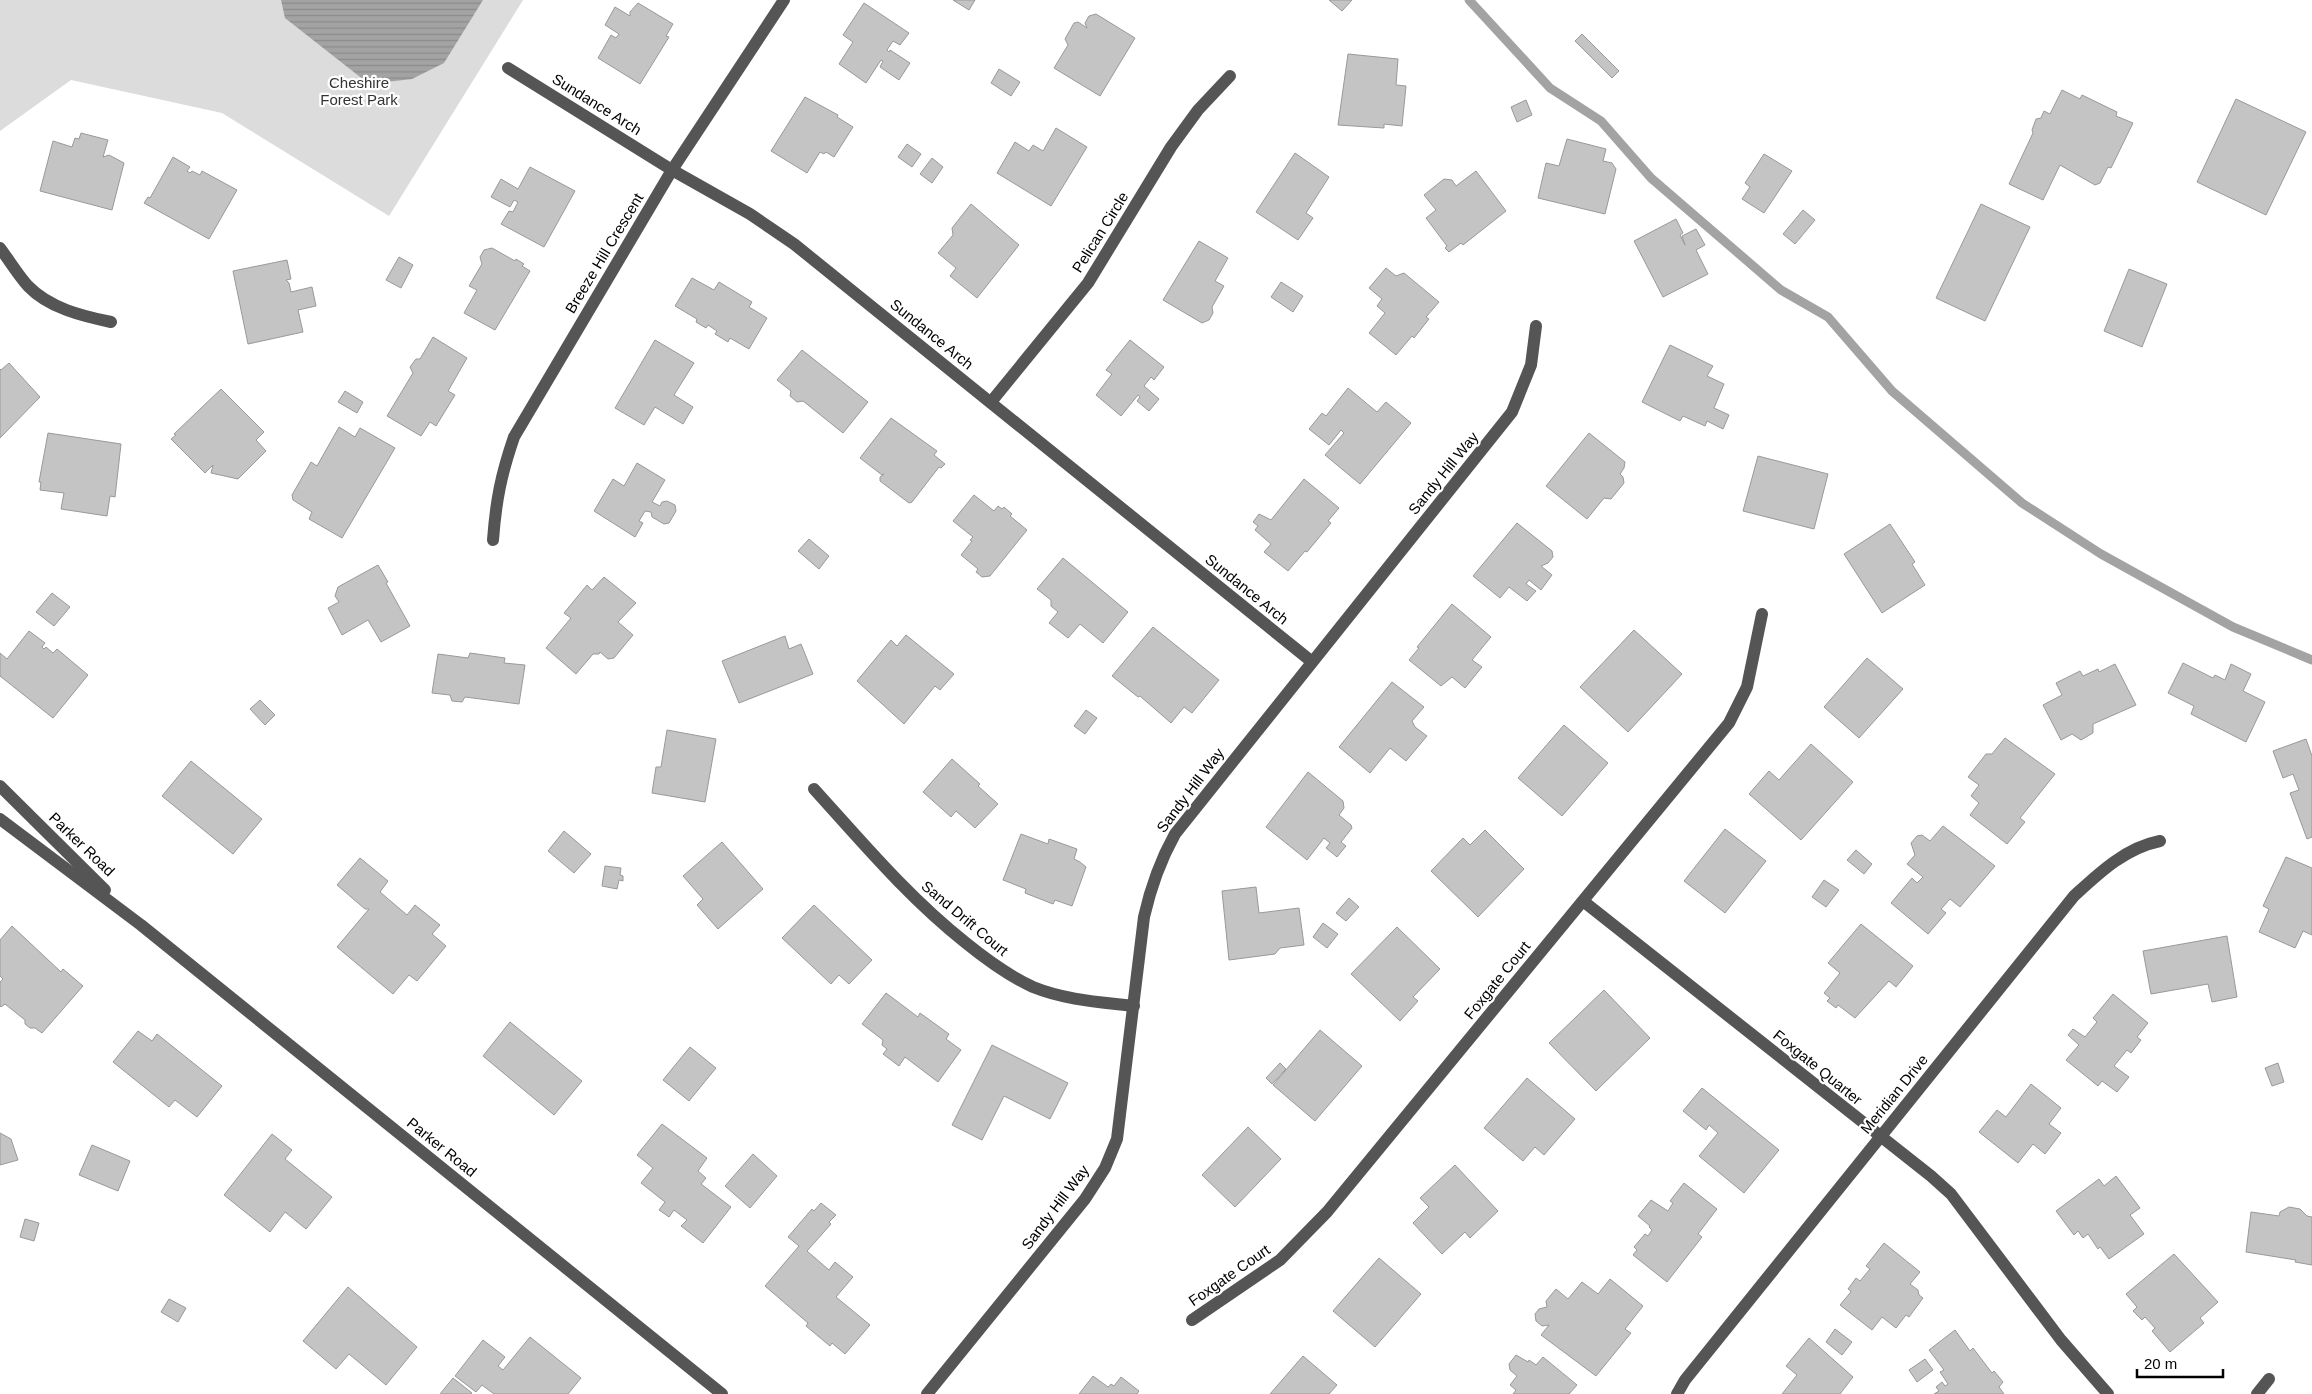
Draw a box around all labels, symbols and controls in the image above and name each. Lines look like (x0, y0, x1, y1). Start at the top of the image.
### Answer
street label: Sundance Arch (549, 70, 645, 138)
park label: Cheshire Forest Park (320, 74, 398, 108)
street label: Breeze Hill Crescent (562, 189, 647, 316)
street label: Pelican Circle (1068, 189, 1132, 275)
street label: Sundance Arch (887, 295, 977, 373)
street label: Sandy Hill Way (1405, 428, 1482, 518)
street label: Sundance Arch (1202, 550, 1292, 628)
street label: Sandy Hill Way (1153, 744, 1228, 836)
street label: Parker Road (46, 809, 118, 879)
street label: Sand Drift Court (918, 877, 1012, 960)
street label: Foxgate Court (1460, 937, 1534, 1022)
street label: Foxgate Quarter (1770, 1026, 1866, 1108)
street label: Meridian Drive (1857, 1051, 1931, 1137)
street label: Parker Road (404, 1114, 480, 1180)
street label: Sandy Hill Way (1018, 1161, 1093, 1253)
street label: Foxgate Court (1185, 1240, 1273, 1309)
scale bar (2137, 1346, 2223, 1378)
text: 20 m (2144, 1355, 2177, 1372)

